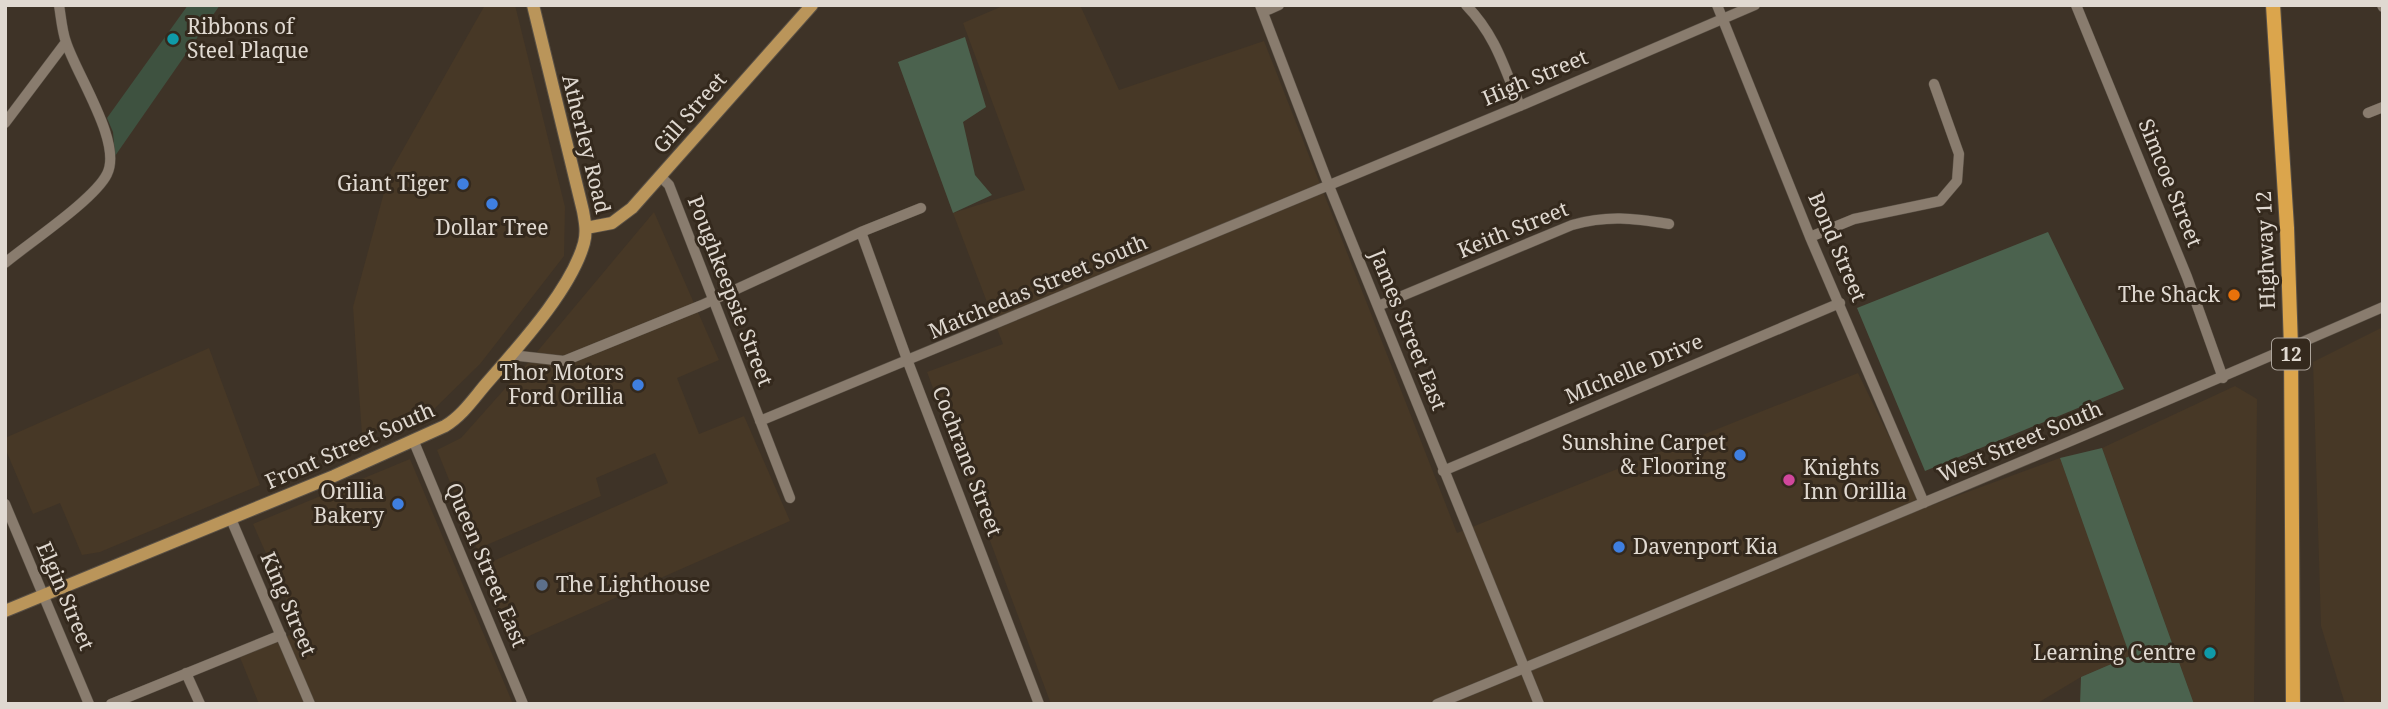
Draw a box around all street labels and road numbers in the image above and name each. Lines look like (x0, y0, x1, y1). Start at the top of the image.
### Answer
street label: High Street (1478, 42, 1592, 112)
street label: Gill Street (646, 66, 732, 159)
street label: Atherley Road (556, 71, 618, 216)
street label: Simcoe Street (2133, 114, 2209, 251)
street label: Bond Street (1802, 188, 1874, 306)
street label: Highway 12 (2249, 190, 2281, 310)
street label: Poughkeepsie Street (682, 192, 780, 390)
street label: Keith Street (1453, 194, 1572, 264)
street label: Matchedas Street South (924, 227, 1151, 345)
street label: James Street East (1364, 244, 1454, 414)
street label: MIchelle Drive (1560, 326, 1707, 410)
road number: 12 (2272, 338, 2310, 370)
street label: Cochrane Street (926, 382, 1009, 540)
street label: West Street South (1933, 394, 2106, 488)
street label: Front Street South (261, 395, 439, 495)
street label: Queen Street East (440, 478, 534, 651)
street label: Elgin Street (31, 537, 101, 654)
street label: King Street (254, 547, 323, 660)

